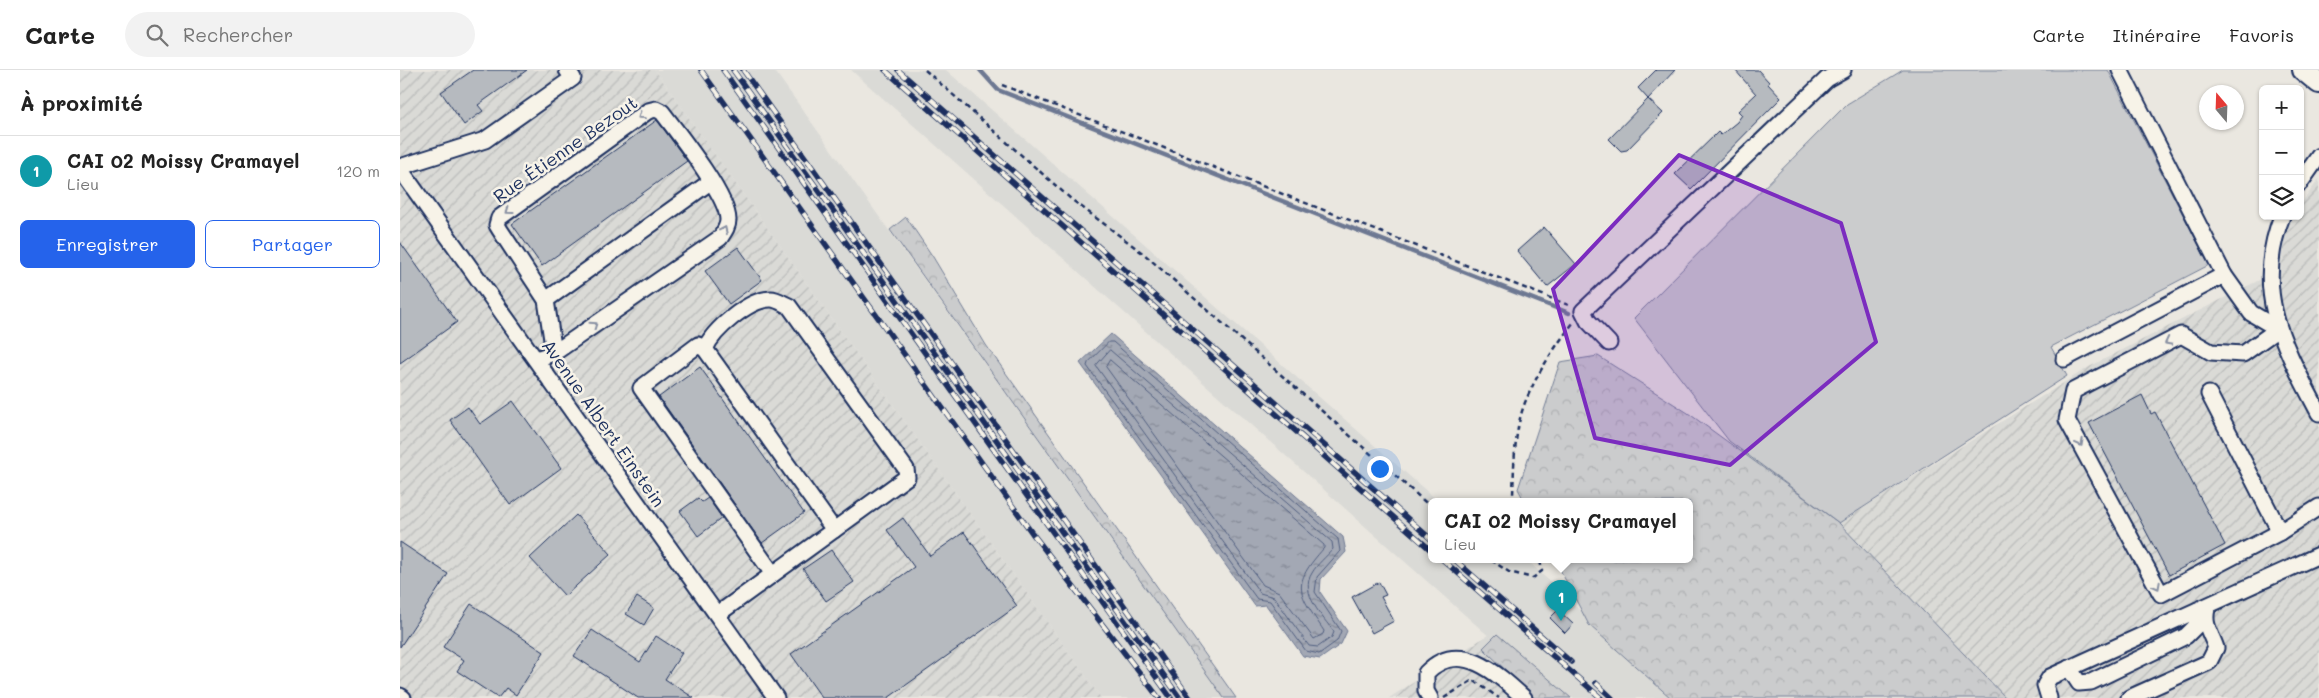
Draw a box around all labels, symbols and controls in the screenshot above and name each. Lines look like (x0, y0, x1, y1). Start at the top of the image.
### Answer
search box (125, 12, 475, 57)
text: Carte (25, 19, 95, 50)
icon: search (143, 21, 171, 49)
text: Rechercher (183, 22, 293, 47)
text: Carte (2033, 23, 2085, 47)
text: Itinéraire (2113, 23, 2201, 47)
text: Favoris (2229, 23, 2294, 47)
north arrow (2199, 85, 2244, 130)
map controls (2259, 85, 2304, 220)
button: + (2259, 85, 2304, 130)
text: À proximité (20, 89, 143, 116)
street label: Rue Étienne Bezout (488, 90, 642, 208)
one-way arrow (638, 111, 647, 119)
button: − (2259, 130, 2304, 175)
text: CAI 02 Moissy Cramayel (67, 148, 299, 173)
text: 1 (32, 160, 40, 181)
text: 120 m (336, 160, 380, 181)
text: Lieu (67, 173, 99, 194)
button: layers (2259, 175, 2304, 220)
one-way arrow (505, 205, 515, 214)
button: Enregistrer (20, 220, 195, 268)
button: Partager (205, 220, 380, 268)
one-way arrow (718, 226, 728, 235)
one-way arrow (588, 322, 598, 331)
street label: Avenue Albert Einstein (537, 334, 671, 512)
one-way arrow (2164, 336, 2173, 346)
one-way arrow (2074, 438, 2084, 447)
your location (1367, 456, 1393, 482)
popup (1428, 498, 1693, 563)
text: CAI 02 Moissy Cramayel (1444, 508, 1677, 533)
text: Lieu (1444, 533, 1476, 554)
pin: 1 (1545, 580, 1577, 621)
one-way arrow (2151, 581, 2161, 590)

